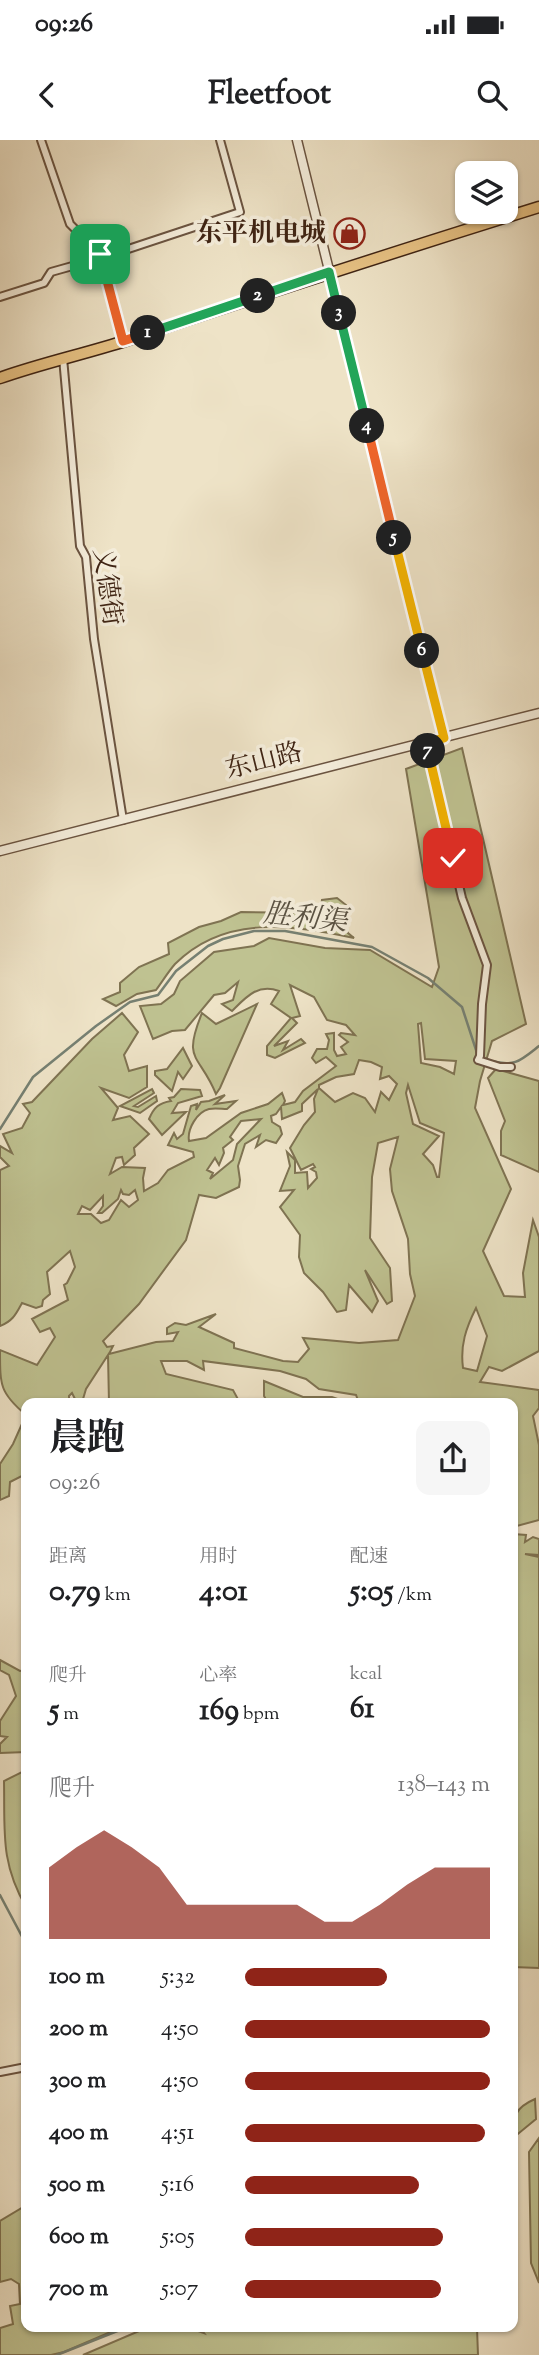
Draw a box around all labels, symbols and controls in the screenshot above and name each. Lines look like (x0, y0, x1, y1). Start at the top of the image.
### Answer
text: 09:26 (35, 6, 93, 43)
text: Fleetfoot (208, 72, 331, 118)
icon: back (28, 76, 66, 114)
icon: search (473, 76, 511, 114)
map controls (455, 161, 518, 224)
button: layers (455, 161, 518, 224)
place label: 东平机电城 (196, 216, 326, 253)
shop icon: 东平机电城 (332, 217, 366, 251)
pin (70, 224, 130, 284)
icon: arrive (81, 235, 119, 273)
pin: 2 (240, 278, 276, 314)
text: 2 (253, 282, 262, 309)
pin: 3 (322, 296, 356, 330)
text: 3 (335, 299, 342, 326)
pin: 1 (130, 316, 166, 350)
text: 1 (144, 319, 151, 346)
pin: 4 (350, 408, 384, 444)
text: 4 (362, 412, 371, 439)
pin: 5 (376, 520, 412, 556)
text: 5 (390, 524, 397, 551)
street label: 义德街 (82, 546, 130, 628)
pin: 6 (404, 634, 440, 668)
text: 6 (417, 637, 426, 664)
pin: 7 (410, 734, 446, 768)
street label: 东山路 (222, 735, 306, 789)
text: 7 (423, 737, 432, 764)
pin (423, 828, 483, 888)
icon: check (434, 839, 472, 877)
water label: 胜利渠 (261, 895, 353, 944)
text: 晨跑 (49, 1414, 125, 1468)
button: share (416, 1421, 490, 1495)
text: 09:26 (49, 1467, 101, 1500)
text: 距离 (49, 1544, 87, 1571)
text: 用时 (199, 1544, 237, 1571)
text: 配速 (350, 1544, 388, 1571)
text: 0.79 (49, 1571, 101, 1614)
text: 4:01 (199, 1571, 248, 1614)
text: 5:05 (350, 1571, 394, 1614)
text: km (101, 1582, 131, 1609)
text: /km (394, 1582, 432, 1609)
text: kcal (350, 1661, 382, 1688)
text: 爬升 (49, 1663, 87, 1690)
text: 心率 (199, 1663, 237, 1690)
text: 61 (350, 1688, 374, 1731)
text: 5 (49, 1690, 59, 1733)
text: 169 (199, 1690, 239, 1733)
text: m (59, 1701, 79, 1728)
text: bpm (239, 1701, 280, 1728)
text: 138–143 m (397, 1769, 490, 1802)
text: 爬升 (49, 1773, 95, 1806)
text: 100 m (49, 1961, 105, 1994)
text: 5:32 (161, 1961, 195, 1994)
text: 200 m (49, 2013, 108, 2046)
text: 4:50 (161, 2013, 199, 2046)
text: 300 m (49, 2065, 106, 2098)
text: 4:50 (161, 2065, 199, 2098)
text: 400 m (49, 2117, 109, 2150)
text: 4:51 (161, 2117, 194, 2150)
text: 500 m (49, 2169, 105, 2202)
text: 5:16 (161, 2169, 194, 2202)
text: 600 m (49, 2221, 109, 2254)
text: 5:05 (161, 2221, 195, 2254)
text: 700 m (49, 2273, 108, 2306)
text: 5:07 (161, 2273, 198, 2306)

